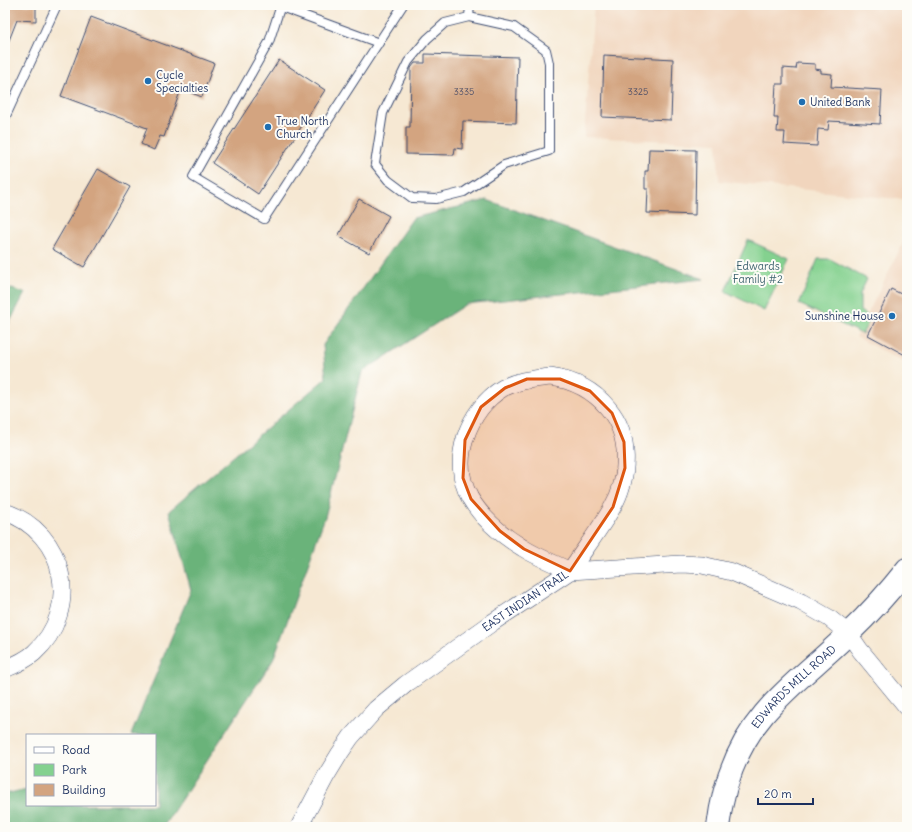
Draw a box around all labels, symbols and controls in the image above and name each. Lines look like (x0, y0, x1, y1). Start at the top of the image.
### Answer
place label: Cycle Specialties (156, 68, 208, 95)
marker: Cycle Specialties (143, 76, 153, 86)
house number: 3335 (454, 86, 474, 97)
house number: 3325 (628, 86, 648, 97)
place label: United Bank (810, 95, 871, 109)
marker: United Bank (797, 97, 807, 107)
place label: True North Church (276, 114, 329, 141)
marker: True North Church (263, 122, 273, 132)
park label: Edwards Family #2 (733, 259, 783, 286)
place label: Sunshine House (805, 309, 884, 323)
marker: Sunshine House (887, 311, 897, 321)
street label: EAST INDIAN TRAIL (479, 567, 571, 635)
street label: EDWARDS MILL ROAD (748, 642, 839, 731)
legend (26, 734, 156, 806)
text: Road (62, 742, 90, 757)
text: Park (62, 762, 87, 777)
scale bar (758, 780, 813, 806)
text: Building (62, 782, 106, 797)
text: 20 m (764, 786, 792, 801)

